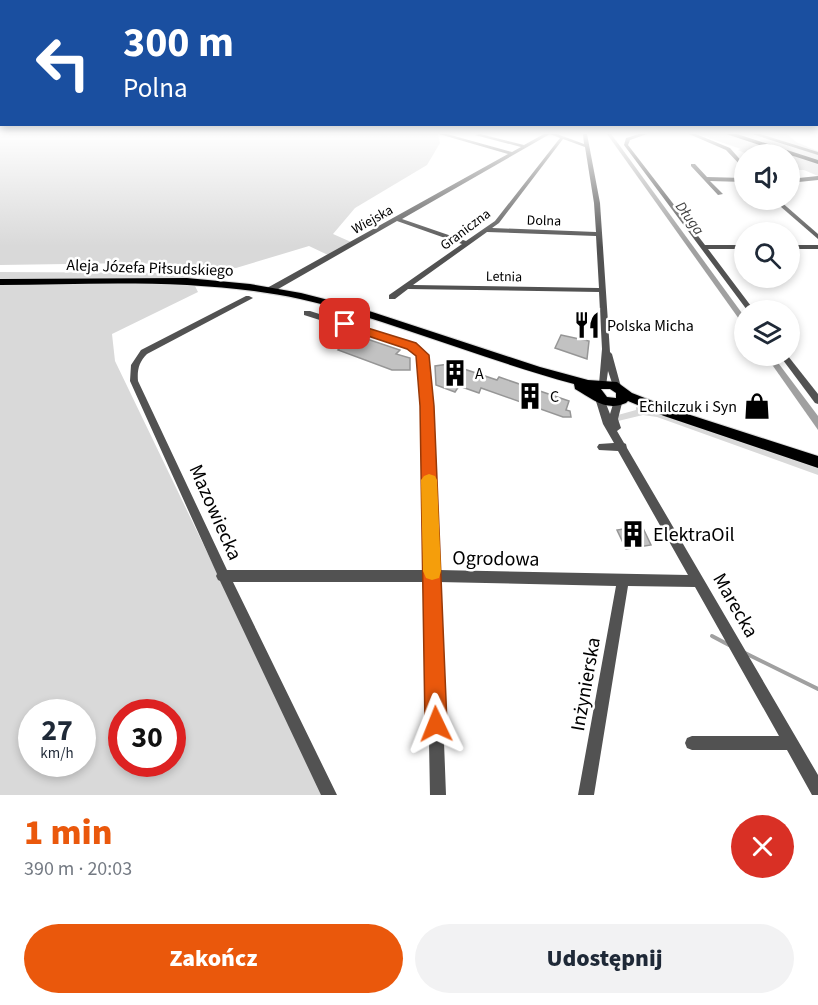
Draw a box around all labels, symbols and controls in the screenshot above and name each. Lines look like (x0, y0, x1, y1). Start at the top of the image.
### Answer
text: 300 m (123, 13, 234, 73)
icon: left (24, 24, 102, 102)
text: Polna (123, 69, 188, 108)
map controls (734, 144, 800, 366)
button: sound (734, 144, 800, 210)
water label: Długa (670, 197, 709, 239)
street label: Wiejska (348, 200, 397, 239)
street label: Graniczna (436, 204, 495, 255)
street label: Dolna (526, 210, 562, 232)
button: search (734, 222, 800, 288)
street label: Aleja Józefa Piłsudskiego (66, 254, 234, 282)
street label: Letnia (486, 267, 522, 287)
pin (319, 298, 370, 349)
button: layers (734, 300, 800, 366)
icon: arrive (328, 307, 361, 340)
restaurant icon: Polska Micha (572, 310, 602, 340)
place label: Polska Micha (607, 315, 694, 337)
building icon: A (440, 358, 470, 388)
place label: A (475, 363, 484, 385)
building icon: C (515, 381, 545, 411)
place label: C (550, 386, 559, 408)
shop icon: Echilczuk i Syn (742, 391, 772, 421)
place label: Echilczuk i Syn (639, 396, 737, 418)
street label: Mazowiecka (182, 460, 249, 565)
building icon: ElektraOil (618, 519, 648, 549)
place label: ElektraOil (653, 521, 735, 549)
street label: Ogrodowa (452, 544, 540, 574)
street label: Marecka (705, 568, 765, 643)
street label: Inżynierska (564, 635, 608, 733)
position arrow (404, 692, 468, 756)
speed limit sign: 30 (108, 699, 186, 777)
text: 27 (41, 709, 73, 752)
text: km/h (40, 743, 74, 764)
text: 1 min (24, 807, 112, 858)
button: close (731, 815, 794, 878)
text: 390 m · 20:03 (24, 855, 132, 883)
button: Zakończ (24, 924, 403, 993)
button: Udostępnij (415, 924, 794, 993)

